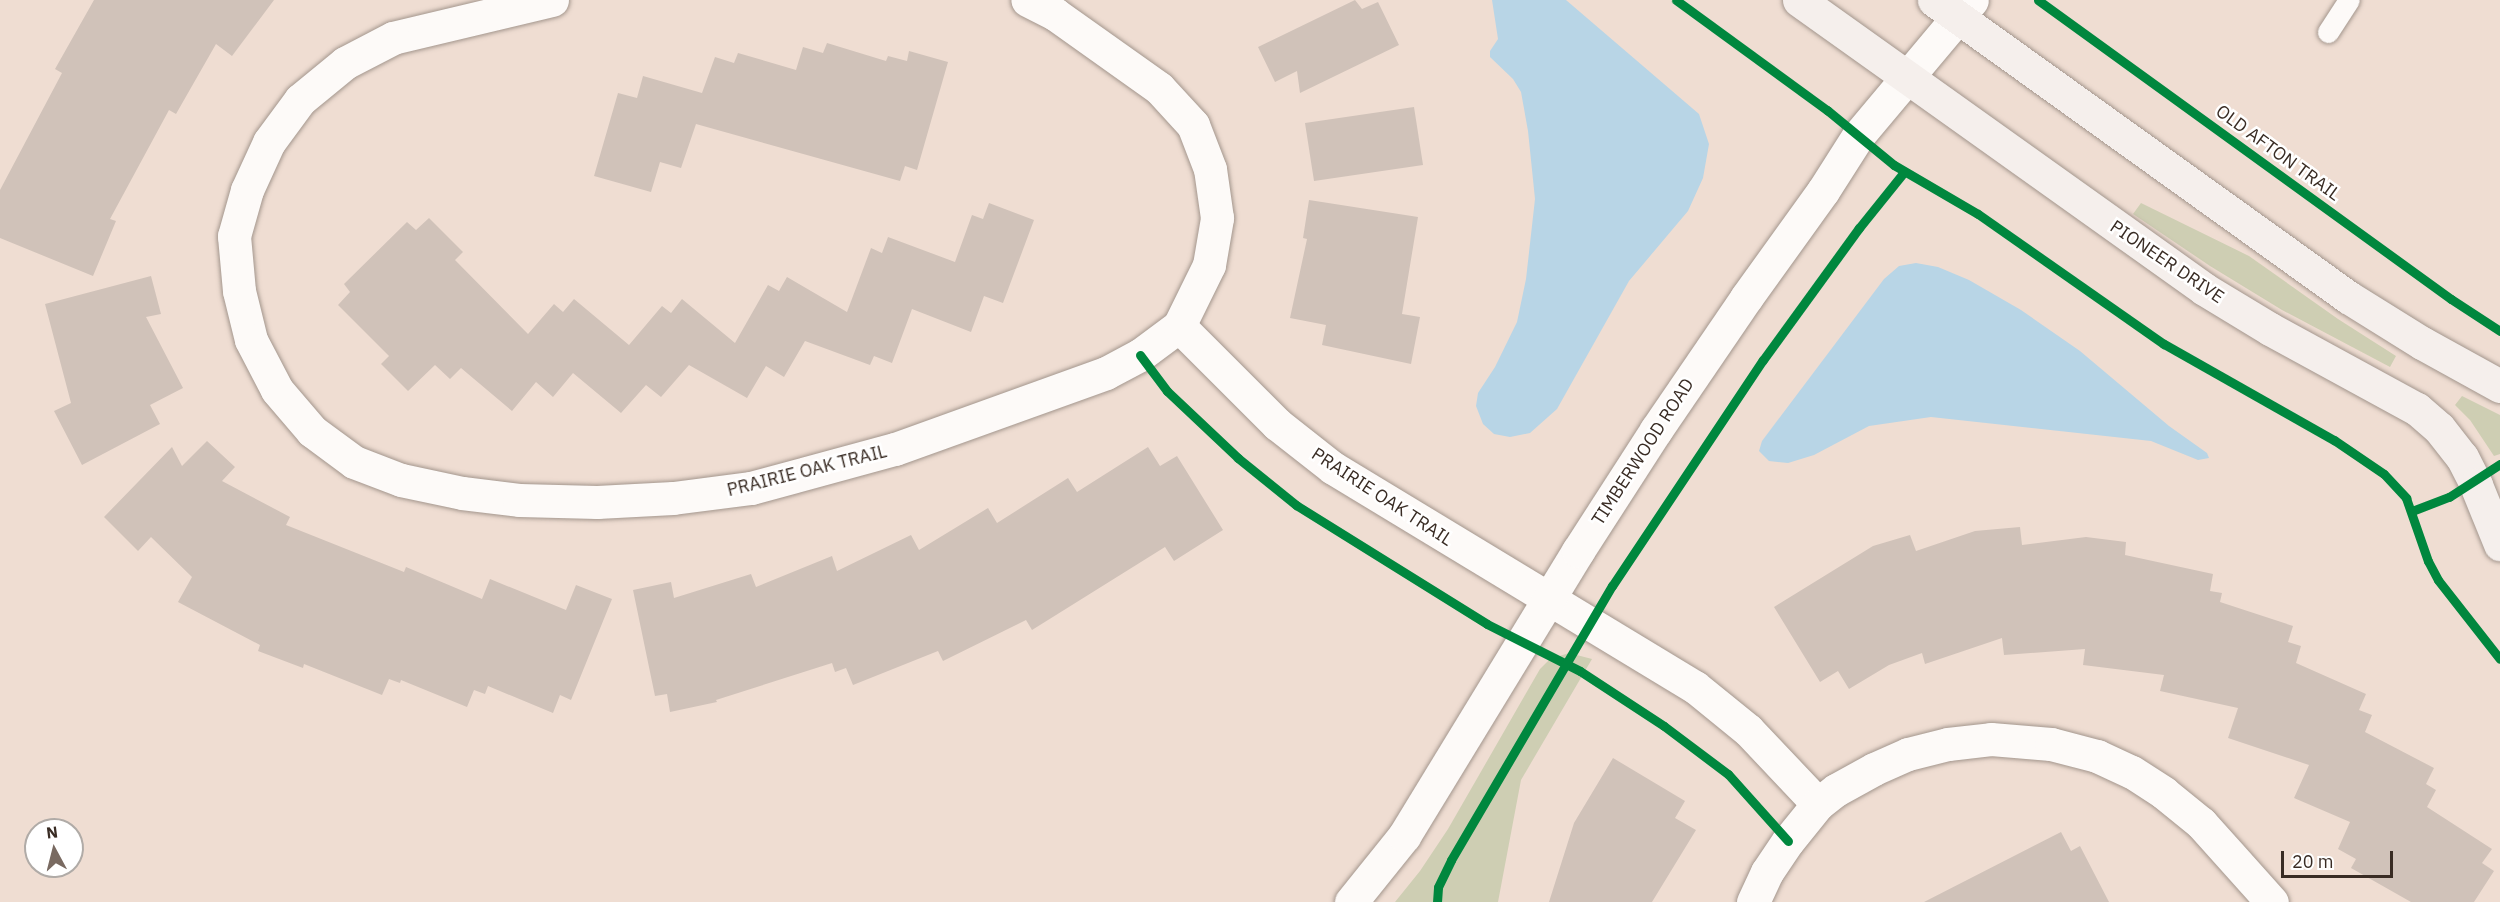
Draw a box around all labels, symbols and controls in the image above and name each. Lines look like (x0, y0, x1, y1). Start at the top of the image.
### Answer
street label: OLD AFTON TRAIL (2211, 100, 2345, 206)
street label: PIONEER DRIVE (2106, 216, 2228, 308)
street label: TIMBERWOOD ROAD (1587, 374, 1699, 530)
street label: PRAIRIE OAK TRAIL (725, 441, 889, 501)
street label: PRAIRIE OAK TRAIL (1307, 443, 1457, 551)
north arrow (24, 818, 84, 878)
text: N (45, 821, 59, 843)
scale bar (2284, 839, 2396, 877)
text: 20 m (2292, 850, 2334, 873)

